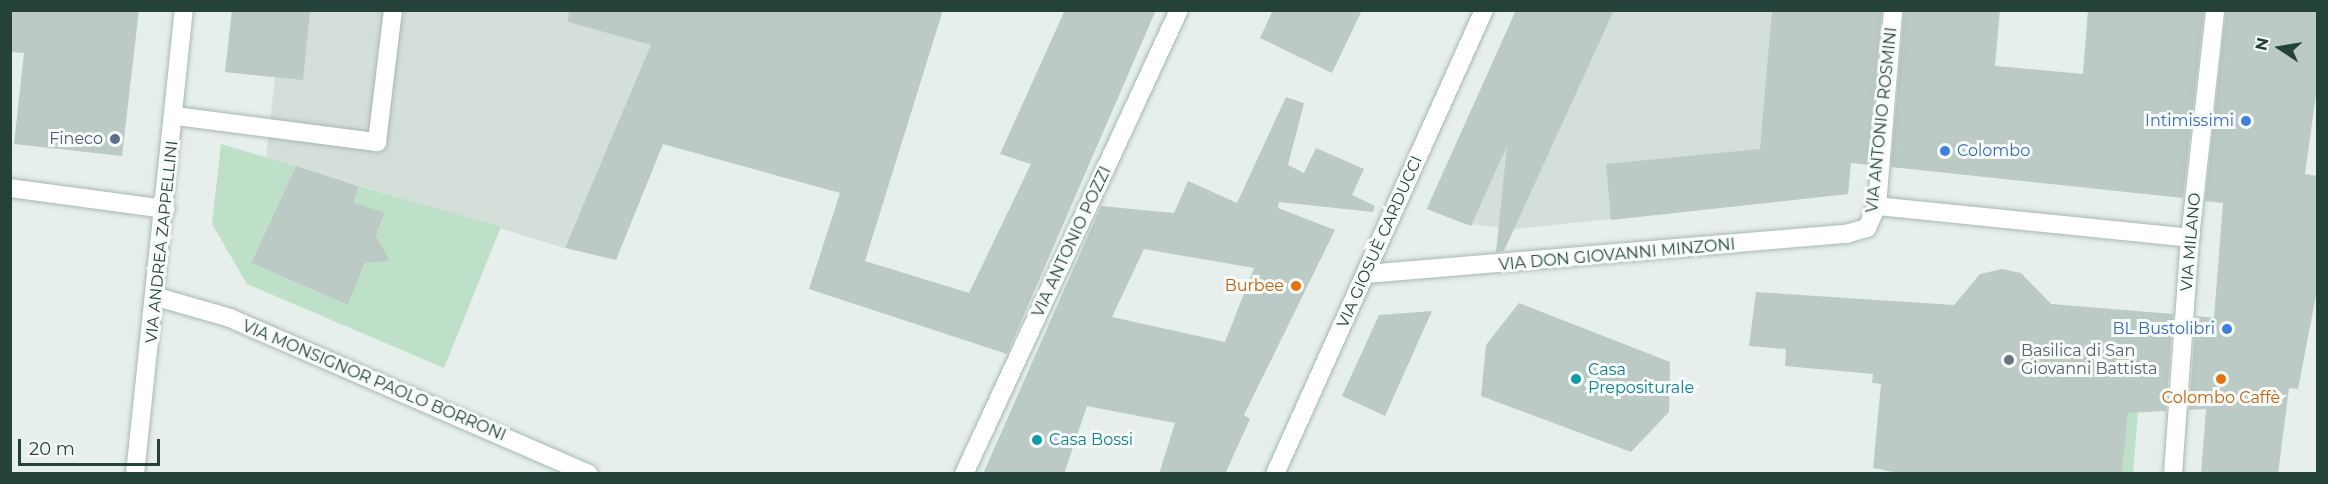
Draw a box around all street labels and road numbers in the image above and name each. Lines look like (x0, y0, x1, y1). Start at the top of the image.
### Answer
street label: VIA ANTONIO ROSMINI (1863, 26, 1901, 214)
street label: VIA ANDREA ZAPPELLINI (142, 140, 182, 344)
street label: VIA GIOSUÈ CARDUCCI (1333, 153, 1427, 331)
street label: VIA ANTONIO POZZI (1029, 164, 1115, 320)
street label: VIA MILANO (2177, 192, 2205, 292)
street label: VIA DON GIOVANNI MINZONI (1498, 235, 1736, 275)
street label: VIA MONSIGNOR PAOLO BORRONI (239, 317, 509, 445)

